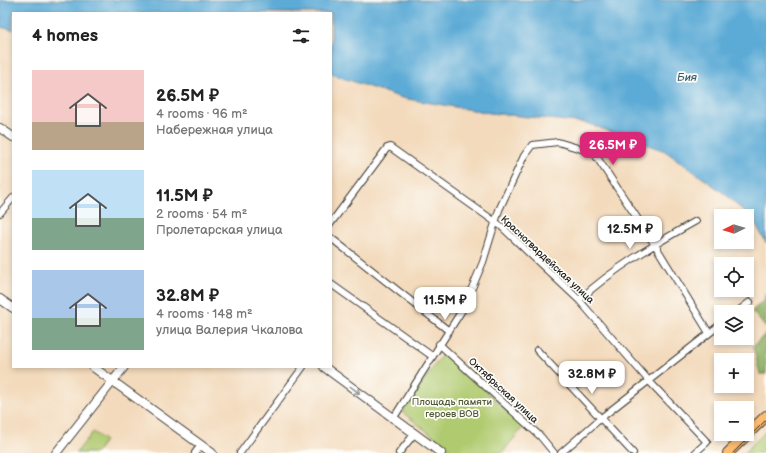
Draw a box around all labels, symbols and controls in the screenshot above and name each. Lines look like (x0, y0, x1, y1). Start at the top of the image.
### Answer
icon: filters (290, 25, 312, 47)
text: 4 homes (32, 26, 98, 46)
water label: Бия (677, 71, 697, 84)
icon: home (64, 86, 112, 134)
text: 26.5M ₽ (156, 86, 219, 106)
text: 4 rooms · 96 m² (156, 106, 248, 122)
text: Набережная улица (156, 122, 273, 138)
pin: 26.5M ₽ (576, 132, 650, 166)
text: 26.5M ₽ (589, 137, 637, 153)
icon: home (64, 186, 112, 234)
text: 11.5M ₽ (156, 186, 213, 206)
text: 2 rooms · 54 m² (156, 206, 247, 222)
north arrow (714, 209, 754, 249)
map controls (714, 209, 754, 441)
street label: Красногвардейская улица (498, 213, 597, 306)
pin: 12.5M ₽ (593, 216, 667, 250)
text: 12.5M ₽ (607, 221, 653, 237)
text: Пролетарская улица (156, 222, 283, 238)
button: locate (714, 257, 754, 297)
icon: home (64, 286, 112, 334)
text: 32.8M ₽ (156, 286, 219, 306)
pin: 11.5M ₽ (408, 287, 482, 321)
text: 11.5M ₽ (423, 292, 467, 308)
button: layers (714, 305, 754, 345)
text: 4 rooms · 148 m² (156, 306, 253, 322)
text: улица Валерия Чкалова (156, 322, 303, 338)
button: + (714, 353, 754, 393)
street label: Октябрьская улица (466, 355, 541, 426)
pin: 32.8M ₽ (555, 361, 629, 395)
text: 32.8M ₽ (568, 366, 616, 382)
one-way arrow (349, 386, 360, 395)
park label: Площадь памяти героев ВОВ (412, 396, 492, 420)
button: − (714, 401, 754, 441)

